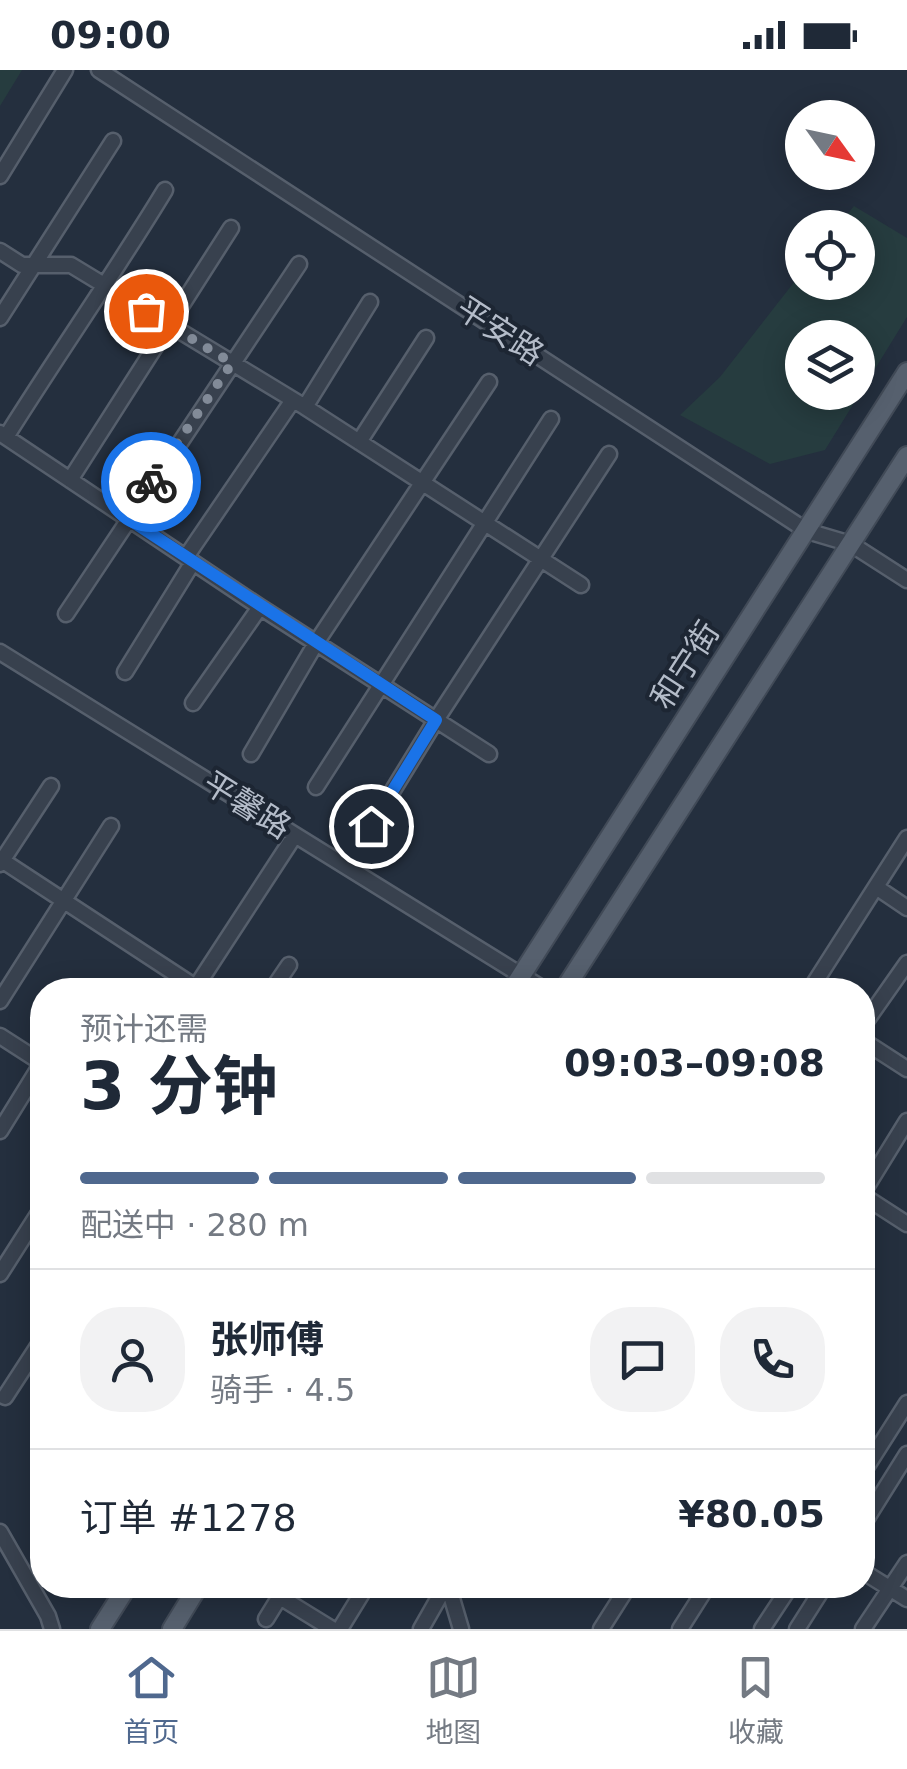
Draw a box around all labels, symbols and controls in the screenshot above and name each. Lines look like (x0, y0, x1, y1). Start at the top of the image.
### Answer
text: 09:00 (50, 13, 171, 57)
north arrow (785, 100, 875, 190)
map controls (785, 100, 875, 410)
button: locate (785, 210, 875, 300)
pin (104, 269, 189, 354)
icon: bag (119, 284, 174, 339)
street label: 平安路 (449, 289, 551, 373)
button: layers (785, 320, 875, 410)
courier (101, 432, 201, 532)
icon: bike (124, 455, 179, 510)
street label: 和宁街 (643, 614, 727, 716)
street label: 平馨路 (196, 763, 298, 847)
pin (329, 784, 414, 869)
icon: home (344, 799, 399, 854)
text: 预计还需 (80, 1010, 208, 1048)
text: 09:03–09:08 (564, 1041, 825, 1085)
text: 3 分钟 (80, 1049, 278, 1124)
text: 配送中 · 280 m (80, 1206, 309, 1244)
button: person (80, 1307, 185, 1412)
button: chat (590, 1307, 695, 1412)
button: phone (720, 1307, 825, 1412)
text: 张师傅 (210, 1318, 324, 1362)
text: 骑手 · 4.5 (210, 1371, 355, 1409)
text: ¥80.05 (678, 1492, 825, 1536)
text: 订单 #1278 (80, 1496, 297, 1540)
tab: 首页 (123, 1650, 179, 1750)
tab: 地图 (425, 1650, 482, 1750)
tab: 收藏 (728, 1650, 784, 1750)

